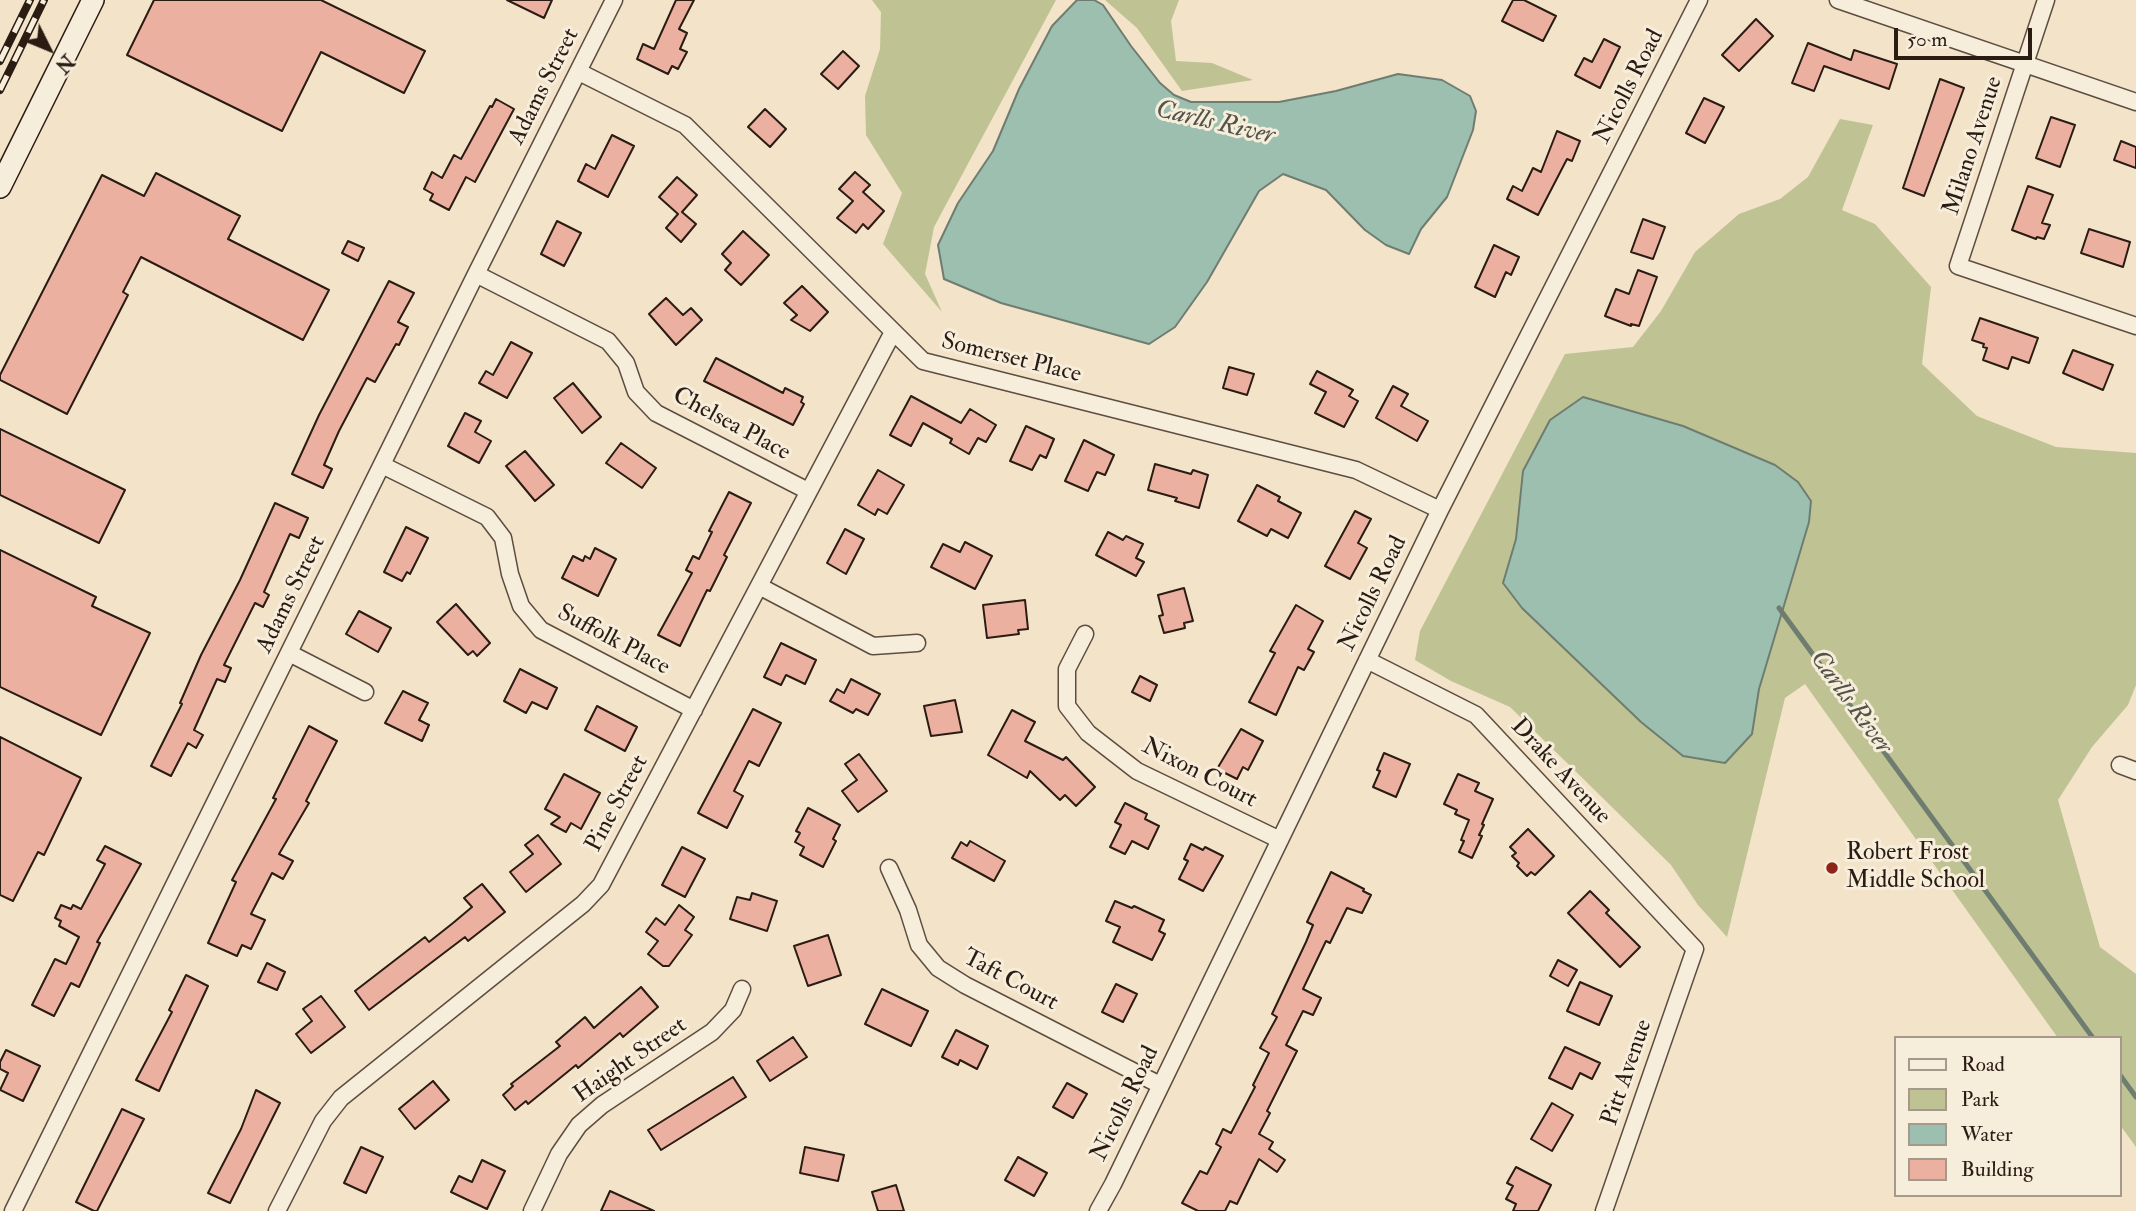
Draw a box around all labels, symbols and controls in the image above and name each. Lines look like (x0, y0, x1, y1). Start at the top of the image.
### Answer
north arrow (14, 14, 84, 84)
scale bar (1898, 14, 2036, 58)
street label: Adams Street (503, 24, 587, 150)
street label: Nicolls Road (1589, 25, 1671, 149)
text: 50 m (1907, 26, 1948, 53)
text: N (50, 49, 79, 78)
street label: Milano Avenue (1938, 73, 2010, 219)
water label: Carlls River (1153, 95, 1277, 153)
street label: Somerset Place (938, 328, 1084, 390)
street label: Chelsea Place (667, 382, 795, 468)
street label: Adams Street (251, 532, 333, 658)
street label: Nicolls Road (1334, 532, 1414, 656)
street label: Suffolk Place (552, 599, 674, 683)
water label: Carlls River (1802, 645, 1898, 761)
street label: Drake Avenue (1504, 713, 1616, 831)
street label: Nixon Court (1137, 733, 1261, 815)
street label: Pine Street (580, 751, 656, 857)
place label: Robert Frost Middle School (1846, 840, 1985, 896)
marker: Robert Frost Middle School (1824, 860, 1840, 876)
street label: Taft Court (957, 944, 1063, 1018)
street label: Haight Street (569, 1012, 693, 1110)
street label: Pitt Avenue (1596, 1016, 1660, 1130)
legend (1895, 1036, 2122, 1197)
street label: Nicolls Road (1086, 1042, 1166, 1166)
text: Road (1961, 1051, 2005, 1078)
text: Park (1961, 1086, 1999, 1113)
text: Water (1961, 1121, 2013, 1148)
text: Building (1961, 1156, 2034, 1183)

